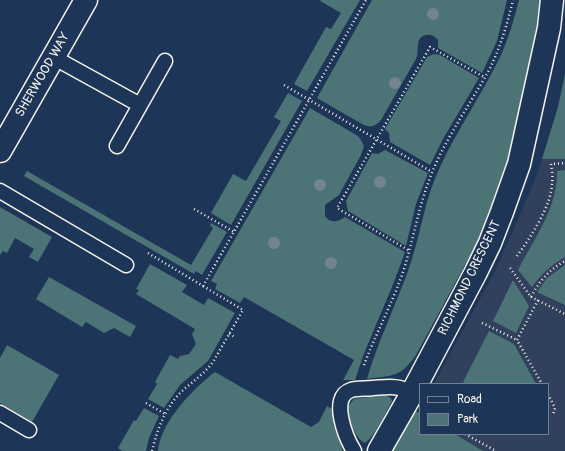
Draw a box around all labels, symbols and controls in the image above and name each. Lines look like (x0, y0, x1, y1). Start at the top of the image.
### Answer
street label: SHERWOOD WAY (12, 30, 74, 120)
street label: RICHMOND CRESCENT (435, 218, 505, 338)
legend (419, 383, 549, 435)
text: Road (457, 392, 482, 407)
text: Park (457, 412, 478, 427)

